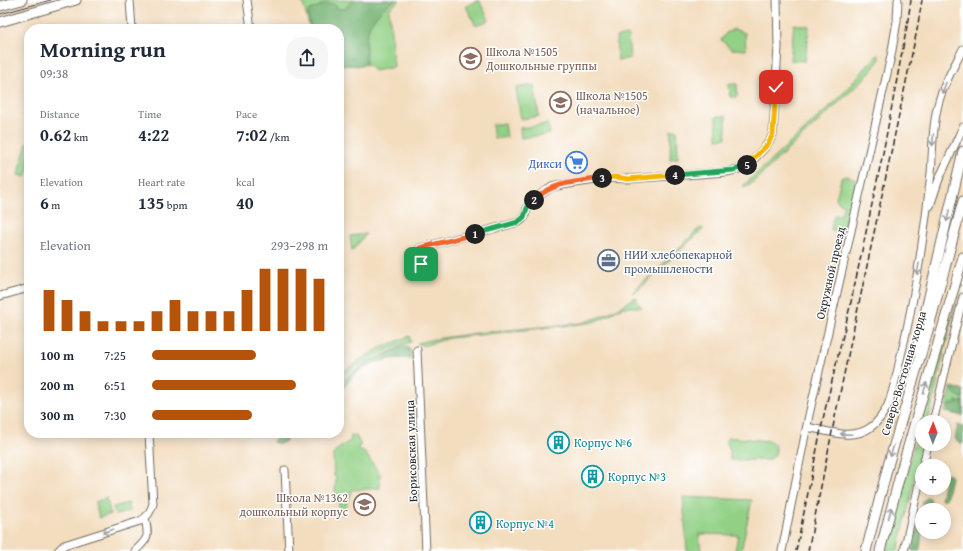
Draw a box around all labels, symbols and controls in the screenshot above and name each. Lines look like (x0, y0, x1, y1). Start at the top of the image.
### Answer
text: Morning run (40, 33, 166, 65)
button: share (286, 37, 328, 79)
place label: Школа №1505 Дошкольные группы (485, 43, 597, 74)
school or university icon: Школа №1505 Дошкольные группы (457, 45, 483, 71)
text: 09:38 (40, 64, 68, 83)
pin (759, 70, 793, 104)
icon: check (765, 76, 787, 98)
one-way arrow (940, 81, 948, 93)
place label: Школа №1505 (начальное) (576, 87, 648, 118)
school or university icon: Школа №1505 (начальное) (547, 89, 573, 115)
text: Distance (40, 106, 79, 122)
text: Time (138, 106, 161, 122)
text: Pace (236, 106, 257, 122)
text: 0.62 (40, 122, 71, 147)
text: 4:22 (138, 122, 169, 147)
text: 7:02 (236, 122, 267, 147)
text: km (71, 129, 88, 145)
text: /km (267, 129, 289, 145)
one-way arrow (930, 133, 937, 146)
supermarket icon: Дикси (564, 150, 590, 176)
place label: Дикси (527, 155, 562, 172)
pin: 5 (737, 155, 757, 175)
text: 5 (744, 157, 750, 173)
pin: 4 (665, 165, 685, 185)
text: 4 (672, 167, 678, 183)
pin: 3 (592, 168, 612, 188)
text: 3 (599, 170, 605, 186)
text: Elevation (40, 174, 83, 190)
text: Heart rate (138, 174, 185, 190)
text: kcal (236, 174, 255, 190)
text: 6 (40, 190, 49, 215)
text: 135 (138, 190, 164, 215)
text: 40 (236, 190, 254, 215)
pin: 2 (524, 190, 544, 210)
text: 2 (531, 192, 537, 208)
text: m (49, 197, 60, 213)
text: bpm (164, 197, 187, 213)
one-way arrow (943, 209, 951, 222)
pin: 1 (465, 224, 485, 244)
street label: Окружной проезд (811, 225, 849, 321)
text: 1 (472, 226, 478, 242)
text: Elevation (40, 236, 91, 255)
text: 293–298 m (271, 236, 328, 255)
place label: НИИ хлебопекарной промышлености (624, 246, 733, 277)
pin (404, 247, 438, 281)
office icon: НИИ хлебопекарной промышлености (596, 248, 622, 274)
icon: arrive (410, 253, 432, 275)
one-way arrow (914, 262, 922, 275)
street label: Северо-Восточная хорда (876, 308, 930, 437)
text: 100 m (40, 346, 74, 365)
text: 7:25 (104, 346, 126, 365)
text: 200 m (40, 376, 74, 395)
text: 6:51 (104, 376, 126, 395)
one-way arrow (922, 382, 929, 395)
street label: Борисовская улица (401, 399, 421, 502)
text: 300 m (40, 406, 74, 425)
text: 7:30 (104, 406, 126, 425)
north arrow (915, 415, 951, 451)
map controls (915, 415, 951, 539)
building icon: Корпус №6 (545, 429, 571, 455)
one-way arrow (840, 430, 853, 437)
place label: Корпус №6 (574, 434, 632, 451)
one-way arrow (888, 445, 895, 458)
button: + (915, 459, 951, 495)
building icon: Корпус №3 (580, 463, 606, 489)
place label: Корпус №3 (608, 468, 666, 485)
place label: Школа №1362 дошкольный корпус (239, 489, 349, 520)
school or university icon: Школа №1362 дошкольный корпус (351, 491, 377, 517)
button: − (915, 503, 951, 539)
one-way arrow (887, 507, 894, 520)
building icon: Корпус №4 (467, 510, 493, 536)
place label: Корпус №4 (496, 515, 554, 532)
one-way arrow (102, 528, 115, 535)

